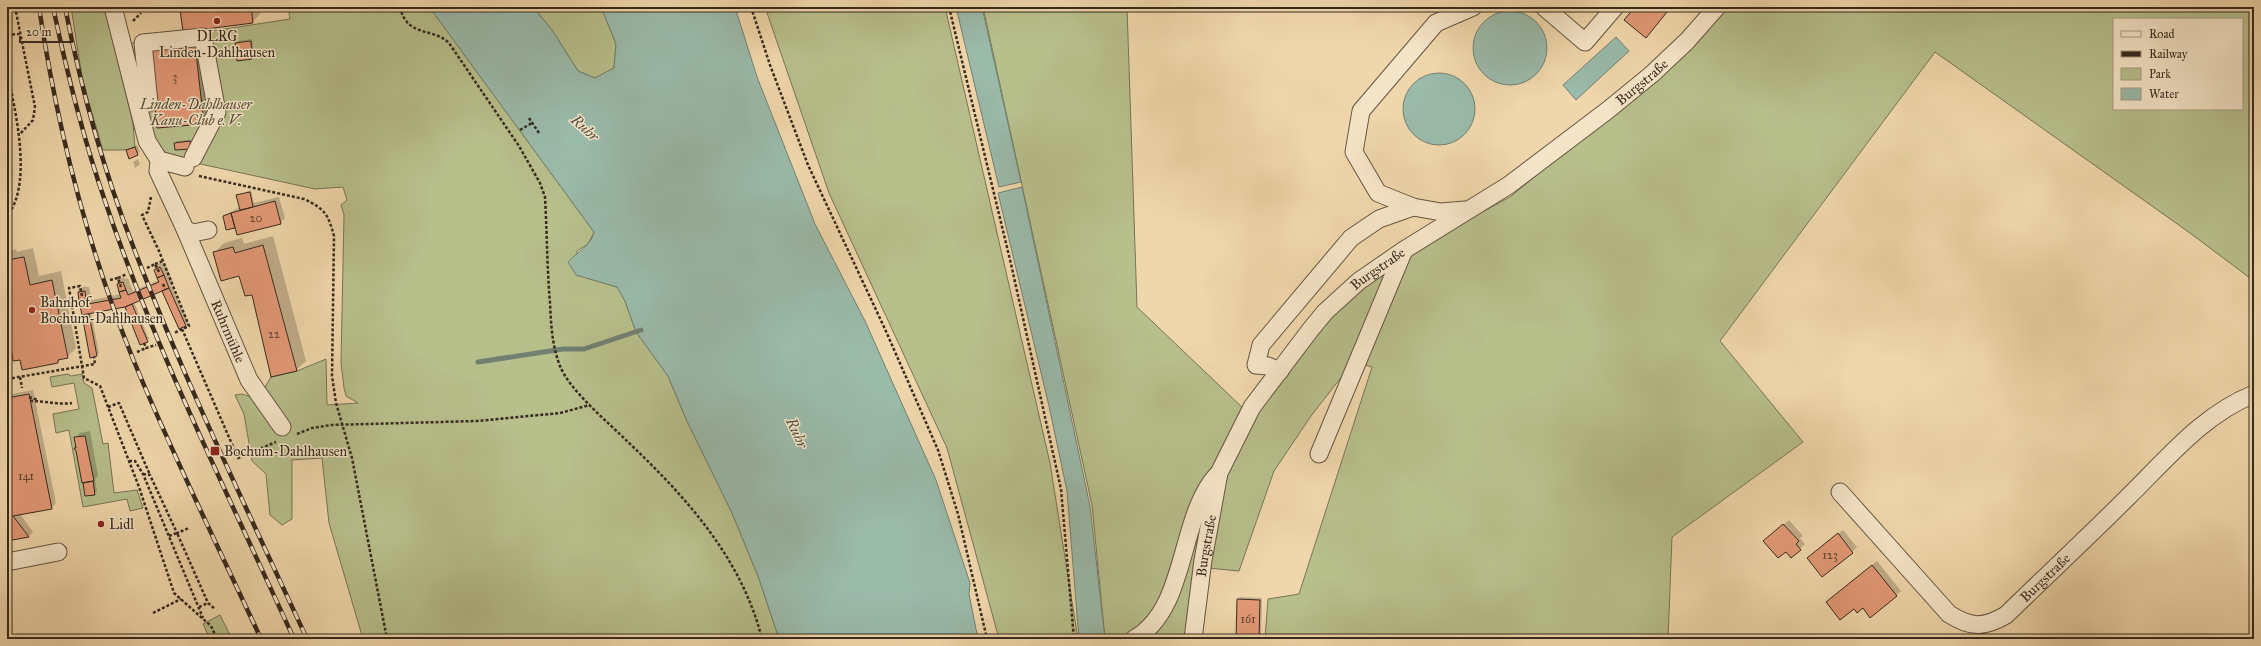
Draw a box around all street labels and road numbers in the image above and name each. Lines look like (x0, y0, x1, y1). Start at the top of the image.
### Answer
street label: Burgstraße (1612, 55, 1671, 109)
street label: Burgstraße (1347, 243, 1408, 293)
street label: Ruhrmühle (207, 297, 249, 365)
street label: Burgstraße (1192, 513, 1220, 578)
street label: Burgstraße (2016, 549, 2074, 605)

